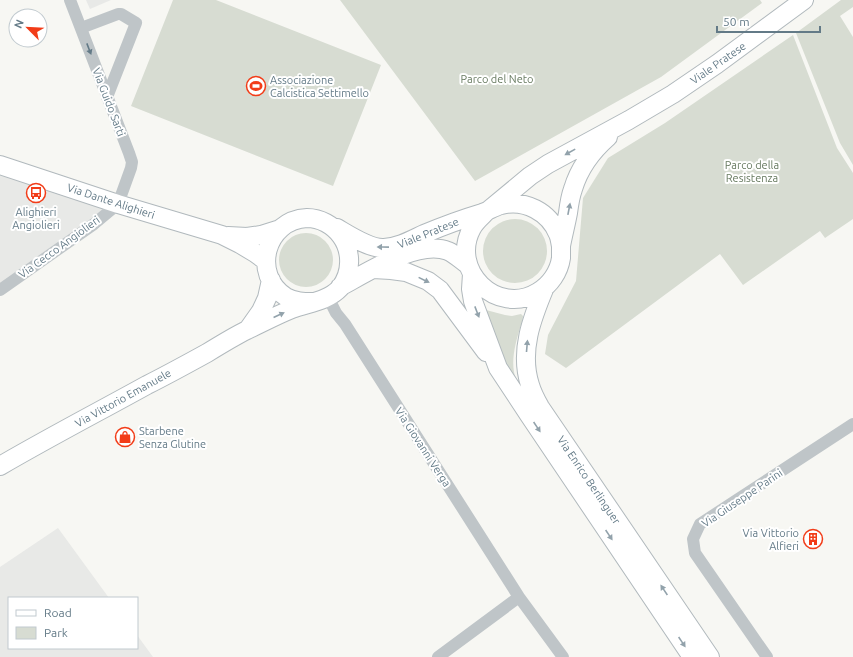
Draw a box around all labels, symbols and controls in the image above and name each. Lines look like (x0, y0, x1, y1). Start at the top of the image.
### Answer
north arrow (8, 8, 48, 48)
scale bar (717, 8, 820, 34)
text: 50 m (723, 15, 750, 28)
text: N (12, 18, 26, 30)
street label: Viale Pratese (688, 40, 748, 86)
one-way arrow (86, 44, 92, 56)
street label: Via Guido Sarti (90, 66, 128, 138)
park label: Parco del Neto (461, 73, 533, 85)
place label: Associazione Calcistica Settimello (270, 74, 369, 99)
sports icon: Associazione Calcistica Settimello (245, 75, 267, 97)
one-way arrow (564, 149, 576, 156)
park label: Parco della Resistenza (725, 159, 779, 184)
street label: Via Dante Alighieri (66, 181, 156, 221)
bus stop icon: Alighieri Angiolieri (25, 182, 47, 204)
one-way arrow (566, 203, 572, 215)
place label: Alighieri Angiolieri (12, 206, 60, 231)
street label: Via Cecco Angiolieri (16, 214, 102, 280)
street label: Viale Pratese (396, 215, 460, 251)
one-way arrow (376, 244, 389, 250)
one-way arrow (418, 277, 430, 283)
one-way arrow (475, 306, 481, 318)
one-way arrow (274, 312, 285, 318)
one-way arrow (523, 340, 530, 352)
street label: Via Vittorio Emanuele (73, 367, 173, 429)
street label: Via Giovanni Verga (393, 405, 453, 489)
one-way arrow (533, 421, 540, 433)
place label: Starbene Senza Glutine (139, 425, 206, 450)
shop icon: Starbene Senza Glutine (114, 426, 136, 448)
street label: Via Enrico Berlinguer (555, 434, 623, 527)
street label: Via Giuseppe Parini (699, 467, 785, 529)
place label: Via Vittorio Alfieri (742, 527, 799, 552)
building icon: Via Vittorio Alfieri (802, 528, 824, 550)
one-way arrow (605, 529, 613, 540)
one-way arrow (660, 585, 668, 595)
legend (8, 597, 138, 649)
text: Road (44, 606, 72, 619)
text: Park (44, 626, 68, 639)
one-way arrow (678, 637, 686, 648)

